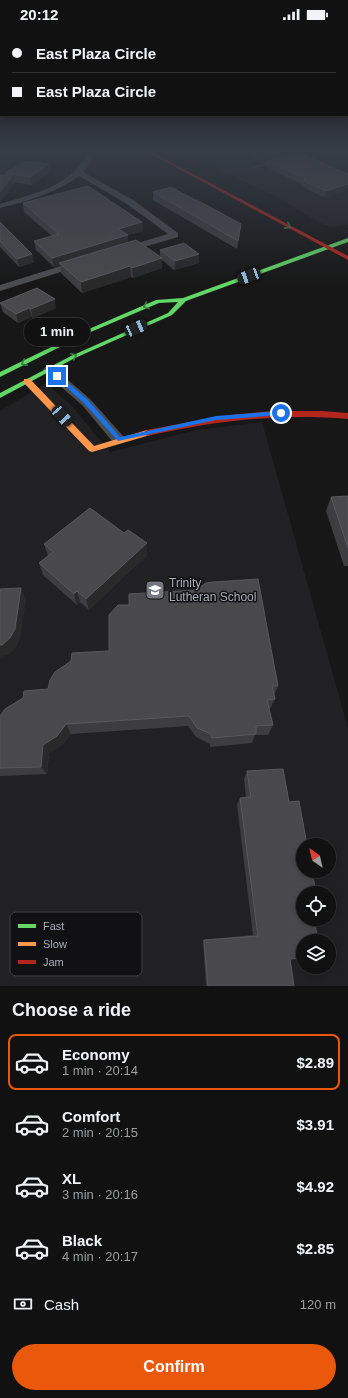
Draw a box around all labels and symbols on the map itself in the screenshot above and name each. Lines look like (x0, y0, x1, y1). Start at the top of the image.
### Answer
one-way arrow (284, 222, 291, 229)
car (236, 266, 262, 286)
one-way arrow (143, 301, 151, 309)
callout: 1 min (24, 318, 90, 346)
car (123, 318, 149, 338)
one-way arrow (70, 354, 77, 361)
one-way arrow (20, 358, 28, 366)
route end (48, 367, 66, 385)
car (50, 403, 74, 429)
route start (272, 404, 290, 422)
place label: Trinity Lutheran School (169, 576, 256, 604)
school or university icon: Trinity Lutheran School (144, 579, 166, 601)
north arrow (296, 838, 336, 878)
legend (10, 912, 142, 976)
text: Fast (43, 920, 64, 932)
text: Slow (43, 938, 67, 950)
text: Jam (43, 956, 64, 968)

